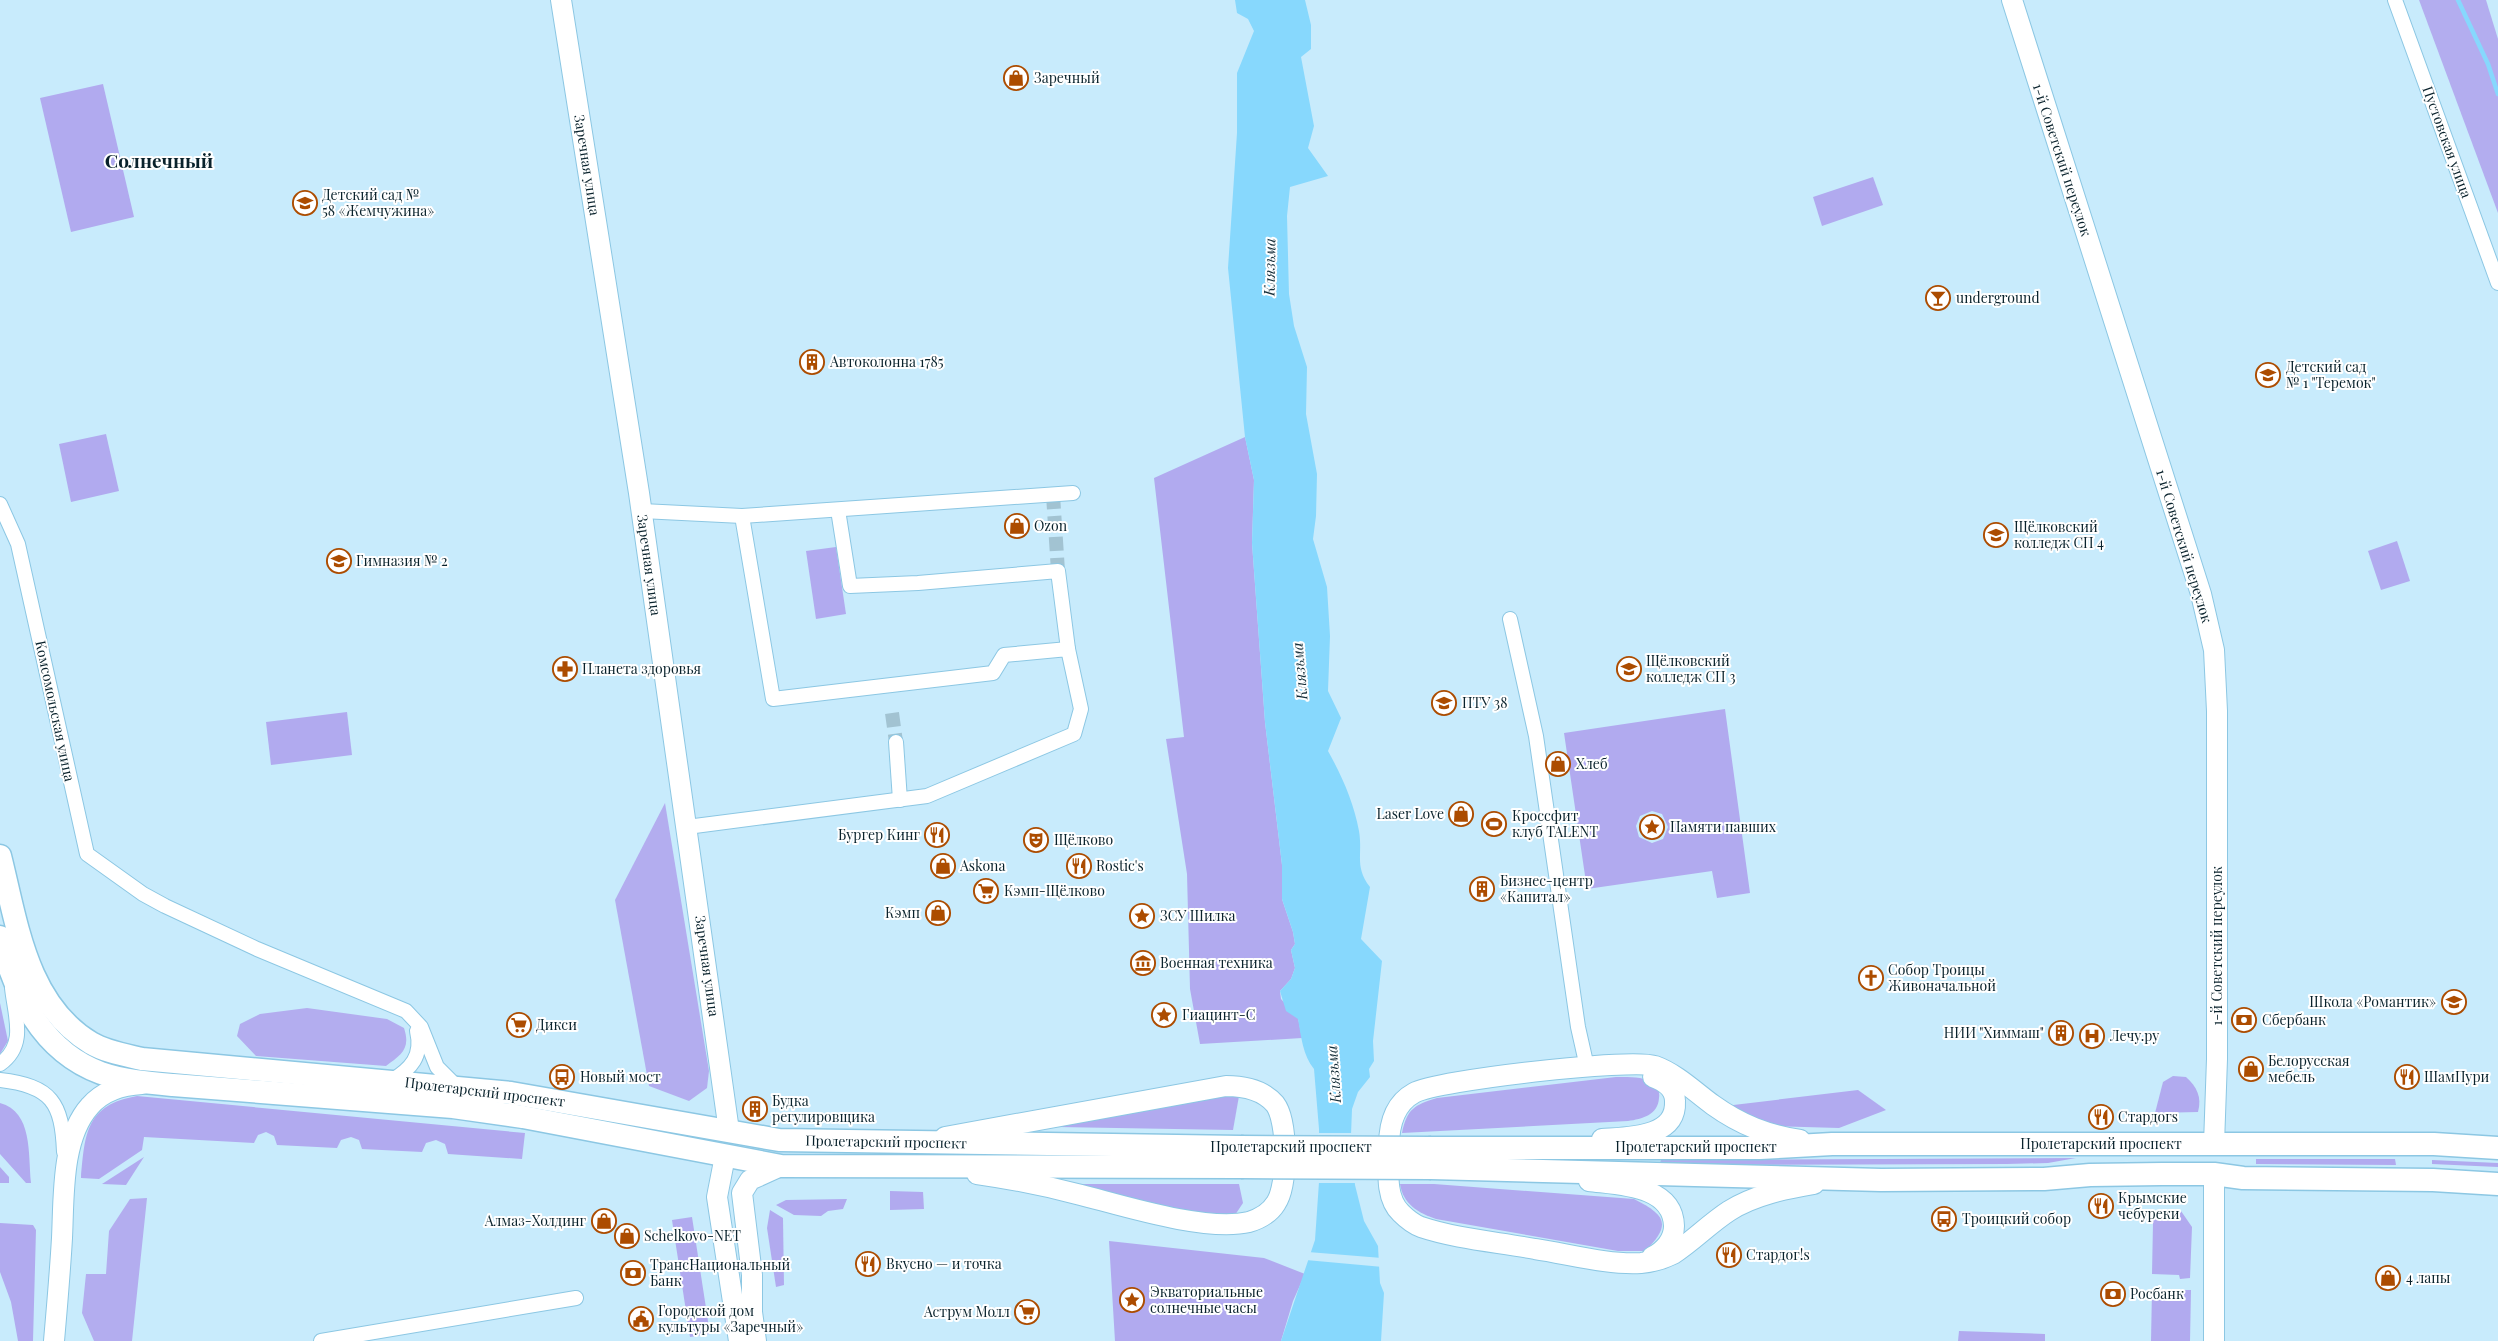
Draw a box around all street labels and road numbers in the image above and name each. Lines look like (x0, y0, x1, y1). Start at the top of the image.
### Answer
street label: 1-й Советский переулок (2029, 81, 2096, 239)
street label: Пустовская улица (2418, 83, 2477, 200)
street label: Заречная улица (570, 113, 605, 217)
street label: 1-й Советский переулок (2152, 467, 2217, 625)
street label: Заречная улица (633, 513, 666, 617)
street label: Комсомольская улица (31, 639, 80, 783)
street label: 1-й Советский переулок (2207, 866, 2226, 1026)
street label: Заречная улица (691, 914, 724, 1018)
street label: Пролетарский проспект (404, 1072, 567, 1111)
street label: Пролетарский проспект (805, 1131, 967, 1152)
street label: Пролетарский проспект (2020, 1134, 2182, 1153)
street label: Пролетарский проспект (1210, 1137, 1372, 1156)
street label: Пролетарский проспект (1615, 1137, 1777, 1156)

